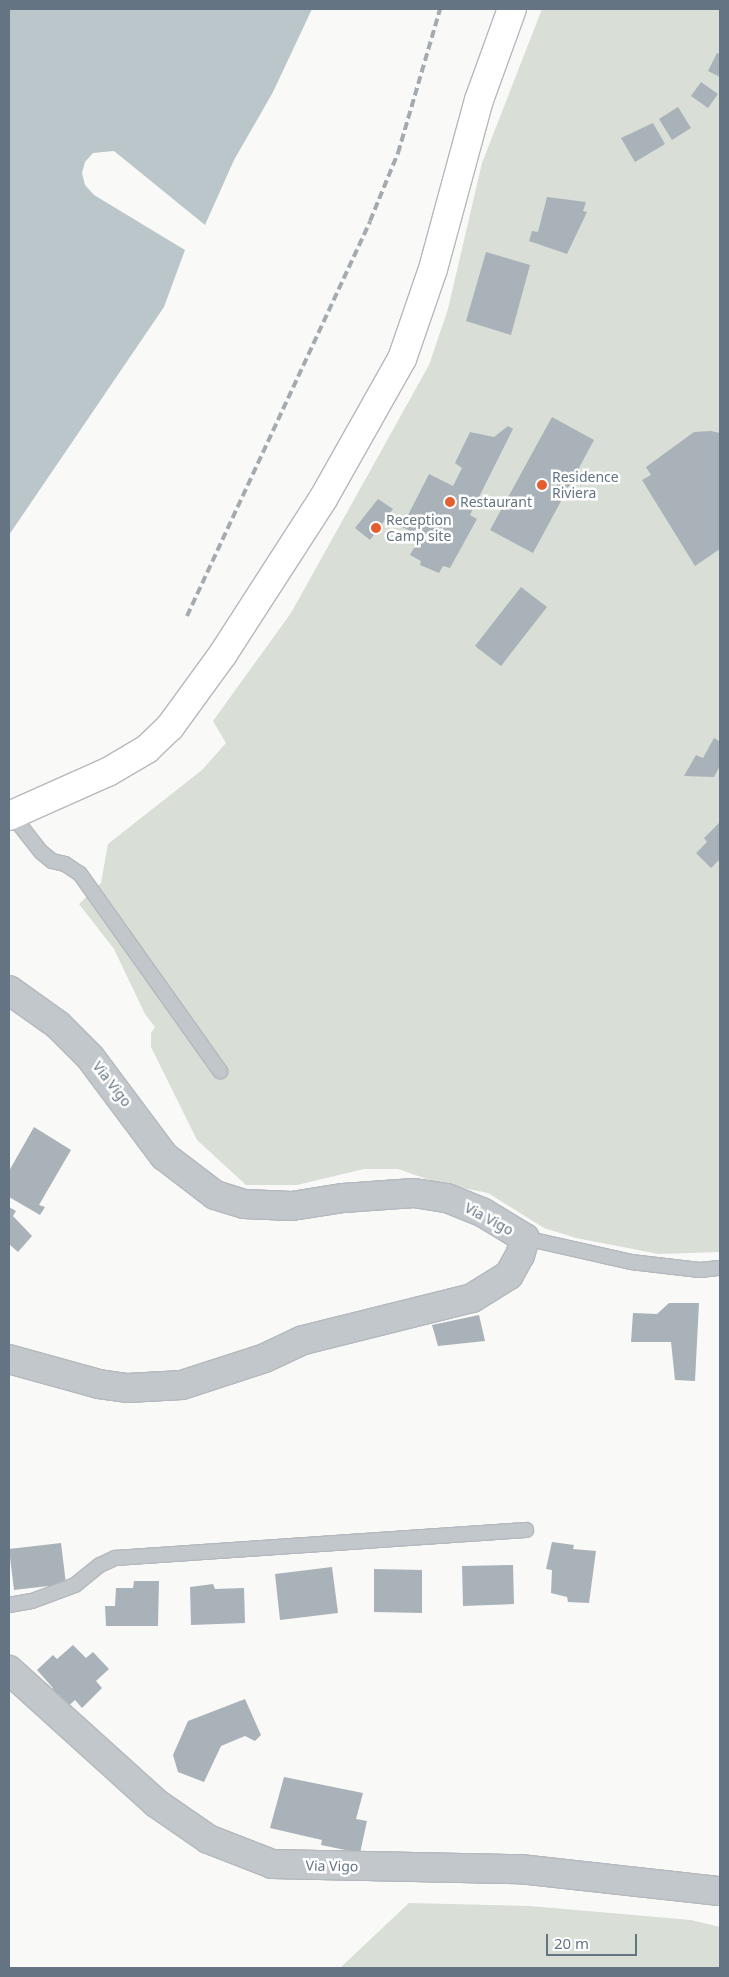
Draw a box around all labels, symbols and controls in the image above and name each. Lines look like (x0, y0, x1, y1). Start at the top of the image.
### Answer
place label: Residence Riviera (552, 469, 619, 502)
marker: Residence Riviera (536, 479, 548, 491)
place label: Restaurant (460, 494, 532, 510)
marker: Restaurant (444, 496, 456, 508)
place label: Reception Camp site (386, 512, 452, 544)
marker: Reception Camp site (370, 522, 382, 534)
street label: Via Vigo (89, 1058, 135, 1110)
street label: Via Vigo (462, 1199, 516, 1239)
street label: Via Vigo (306, 1857, 358, 1875)
scale bar (549, 1924, 640, 1956)
text: 20 m (554, 1933, 589, 1953)

